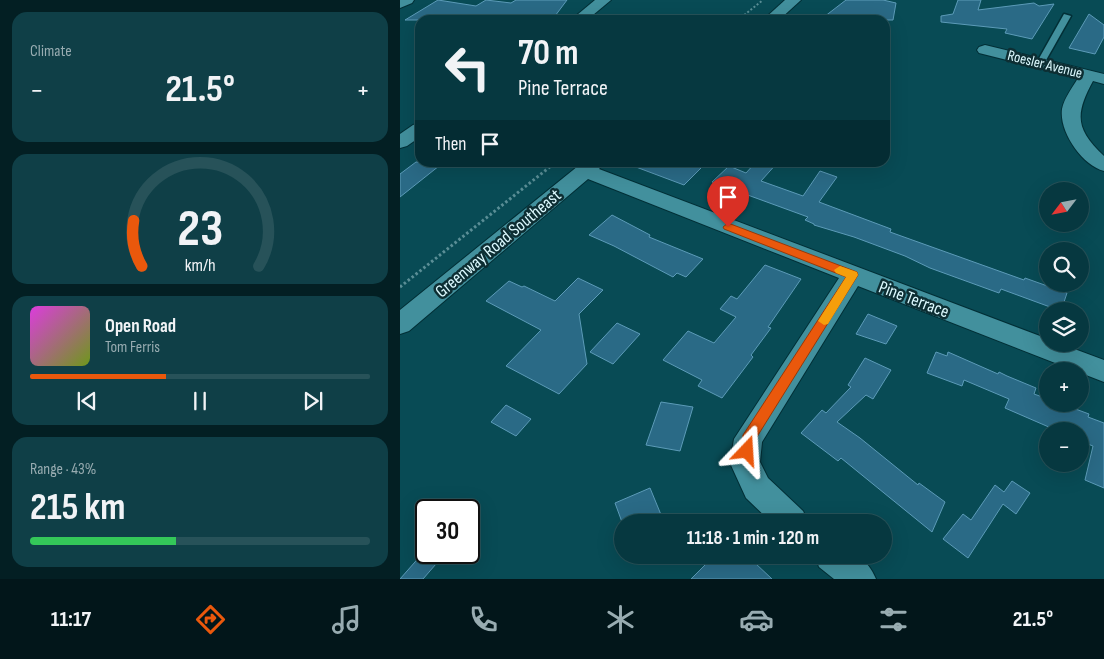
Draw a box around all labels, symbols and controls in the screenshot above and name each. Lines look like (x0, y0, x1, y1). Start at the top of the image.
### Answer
text: 70 m (518, 32, 578, 75)
icon: left (435, 35, 500, 100)
text: Climate (30, 42, 72, 61)
street label: Roesler Avenue (1005, 46, 1084, 83)
text: 21.5° (165, 67, 235, 112)
text: − (30, 74, 44, 107)
text: + (356, 74, 370, 107)
text: Pine Terrace (518, 75, 608, 102)
icon: arrive (476, 130, 504, 158)
text: Then (435, 133, 466, 156)
pin (707, 176, 749, 227)
north arrow (1039, 182, 1089, 232)
map controls (1039, 182, 1089, 472)
icon: arrive (714, 183, 742, 211)
street label: Greenway Road Southeast (431, 184, 566, 302)
text: 23 (177, 198, 223, 261)
button: search (1039, 242, 1089, 292)
text: km/h (185, 255, 215, 276)
street label: Pine Terrace (876, 277, 952, 322)
button: layers (1039, 302, 1089, 352)
text: Open Road (105, 315, 176, 338)
text: Tom Ferris (105, 338, 160, 357)
button: + (1039, 362, 1089, 412)
icon: previous (73, 387, 101, 415)
icon: pause (186, 387, 214, 415)
icon: next (299, 387, 327, 415)
button: − (1039, 422, 1089, 472)
position arrow (720, 424, 772, 476)
text: Range · 43% (30, 460, 96, 479)
text: 215 km (30, 485, 126, 530)
speed limit sign: 30 (415, 499, 480, 564)
text: 11:18 · 1 min · 120 m (687, 527, 819, 550)
icon: directions (193, 602, 228, 637)
icon: music (329, 602, 364, 637)
icon: phone (466, 602, 501, 637)
icon: climate (603, 602, 638, 637)
icon: car (739, 602, 774, 637)
icon: filters (876, 602, 911, 637)
text: 11:17 (51, 606, 91, 633)
text: 21.5° (1013, 606, 1053, 633)

